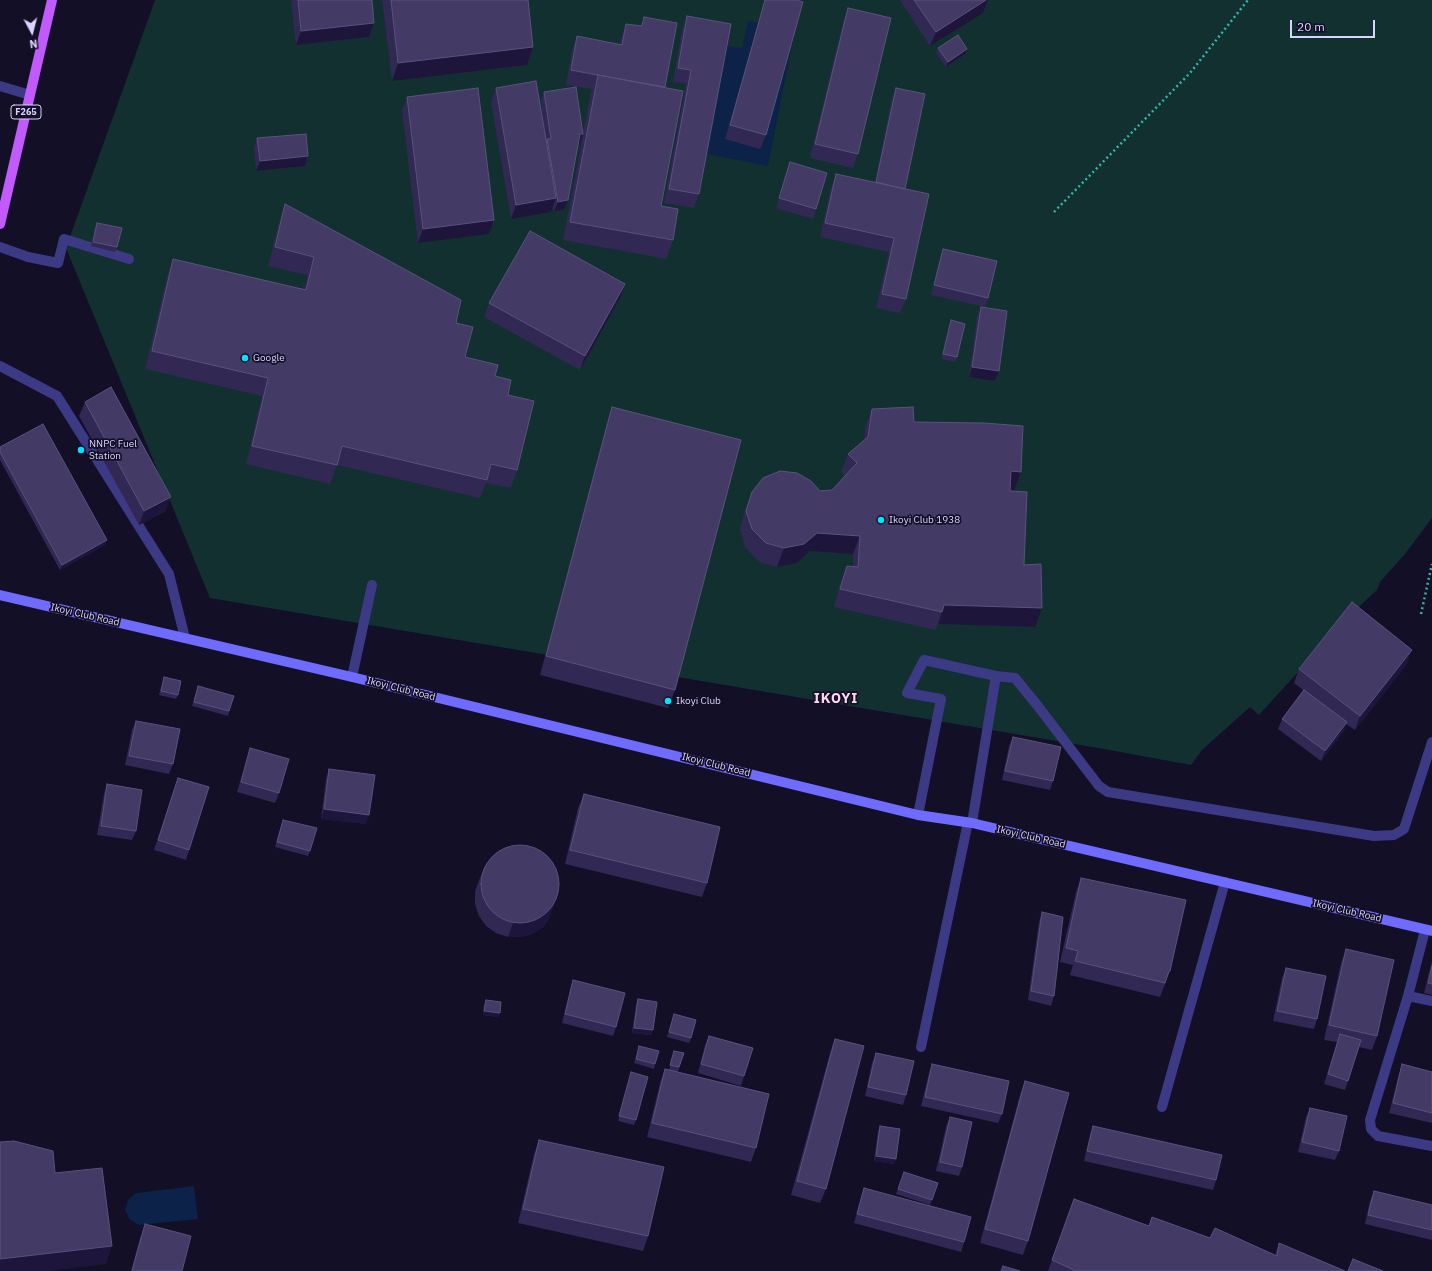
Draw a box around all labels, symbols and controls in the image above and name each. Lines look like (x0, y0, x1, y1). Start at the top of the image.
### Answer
north arrow (12, 12, 52, 52)
scale bar (1292, 12, 1377, 38)
text: 20 m (1297, 19, 1325, 34)
text: N (29, 36, 38, 51)
road number: F265 (11, 105, 41, 119)
place label: Google (253, 352, 285, 364)
marker: Google (240, 353, 250, 363)
place label: NNPC Fuel Station (89, 438, 137, 462)
marker: NNPC Fuel Station (76, 445, 86, 455)
place label: Ikoyi Club 1938 (889, 514, 960, 526)
marker: Ikoyi Club 1938 (876, 515, 886, 525)
street label: Ikoyi Club Road (49, 601, 121, 629)
street label: Ikoyi Club Road (365, 675, 437, 703)
district label: IKOYI (814, 691, 858, 707)
place label: Ikoyi Club (676, 695, 721, 707)
marker: Ikoyi Club (663, 696, 673, 706)
street label: Ikoyi Club Road (680, 751, 752, 779)
street label: Ikoyi Club Road (995, 823, 1067, 851)
street label: Ikoyi Club Road (1311, 897, 1383, 925)

